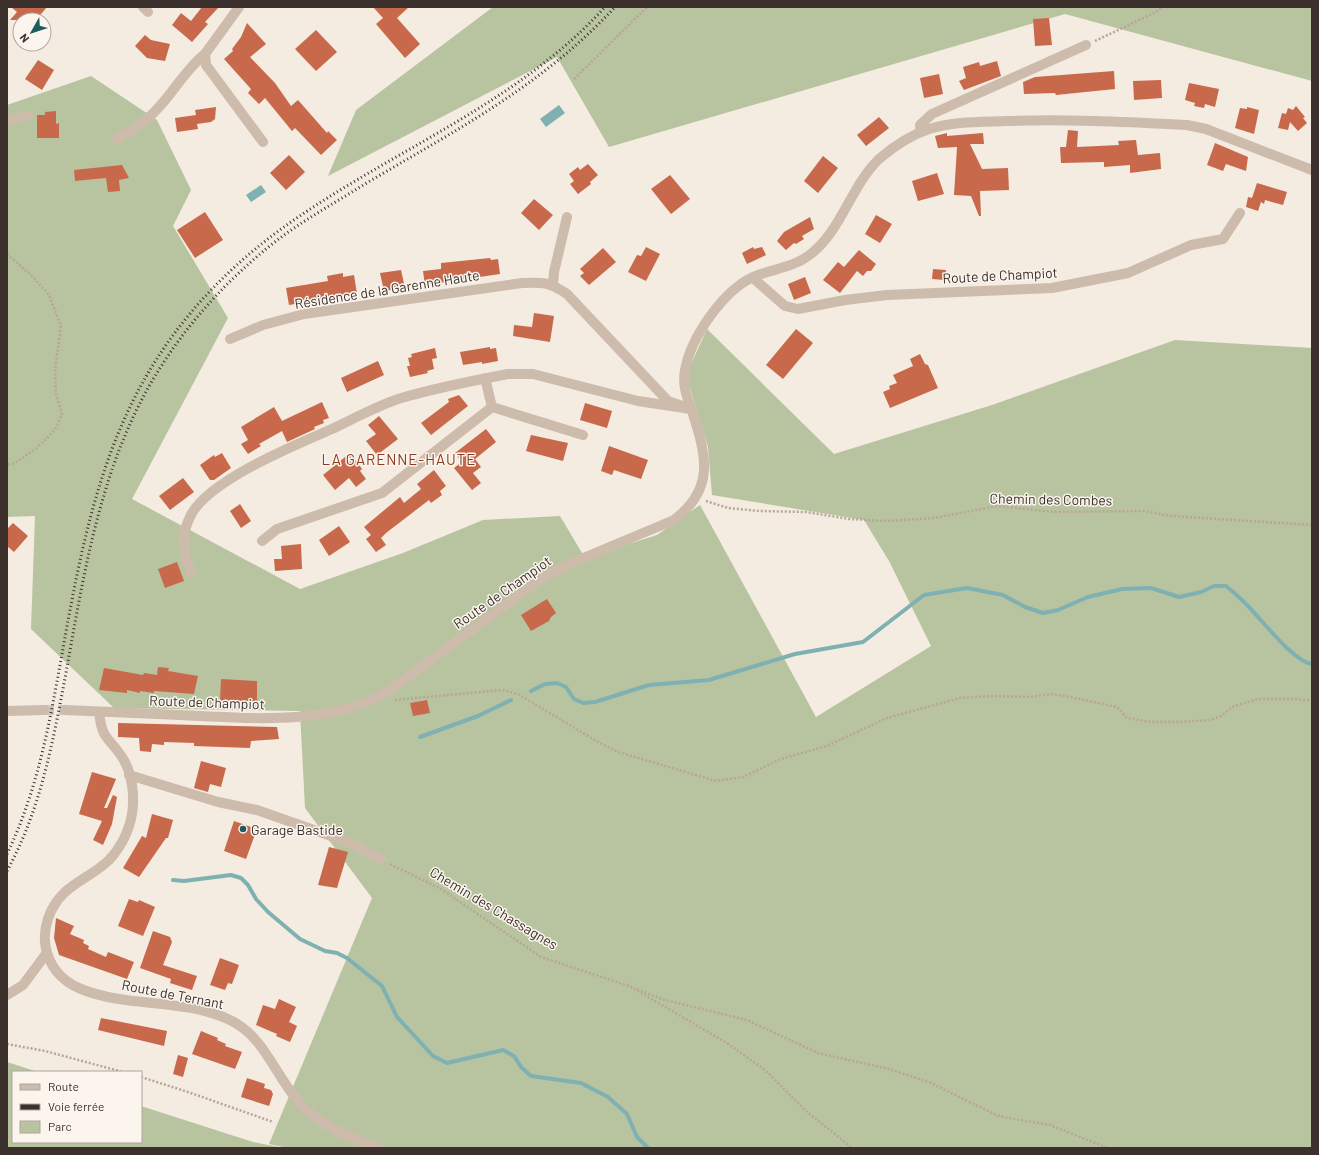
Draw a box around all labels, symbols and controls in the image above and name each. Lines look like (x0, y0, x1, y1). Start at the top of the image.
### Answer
north arrow (12, 12, 52, 52)
text: N (16, 32, 31, 46)
street label: Route de Champiot (942, 263, 1058, 287)
street label: Résidence de la Garenne Haute (293, 266, 481, 312)
district label: LA GARENNE-HAUTE (322, 450, 476, 468)
street label: Chemin des Combes (990, 489, 1113, 509)
street label: Route de Champiot (450, 552, 554, 632)
street label: Route de Champiot (149, 691, 265, 713)
place label: Garage Bastide (251, 821, 343, 838)
marker: Garage Bastide (238, 824, 248, 834)
street label: Chemin des Chassagnes (427, 863, 561, 953)
street label: Route de Ternant (121, 976, 225, 1012)
legend (12, 1071, 142, 1143)
text: Route (48, 1079, 79, 1093)
text: Voie ferrée (48, 1099, 104, 1113)
text: Parc (48, 1119, 72, 1133)

